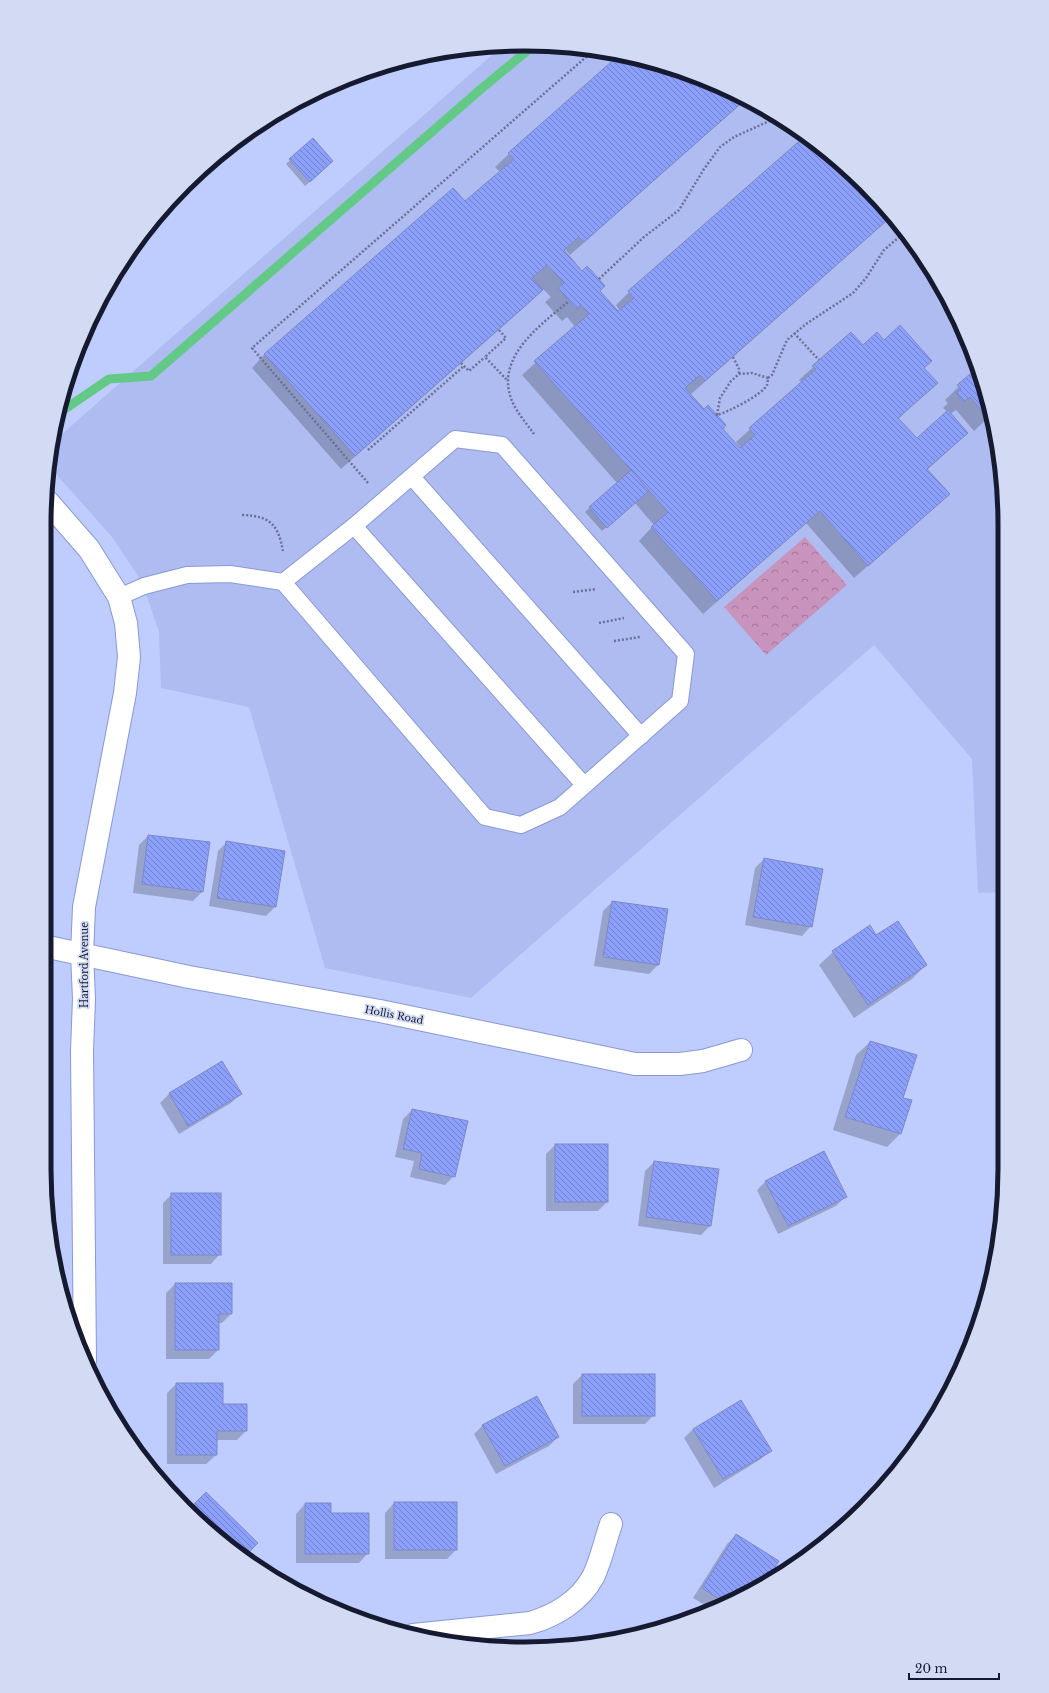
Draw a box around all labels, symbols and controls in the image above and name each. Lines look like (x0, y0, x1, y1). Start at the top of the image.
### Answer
street label: Hartford Avenue (78, 922, 91, 1008)
street label: Hollis Road (364, 1003, 425, 1027)
scale bar (909, 1655, 999, 1681)
text: 20 m (915, 1661, 947, 1676)

